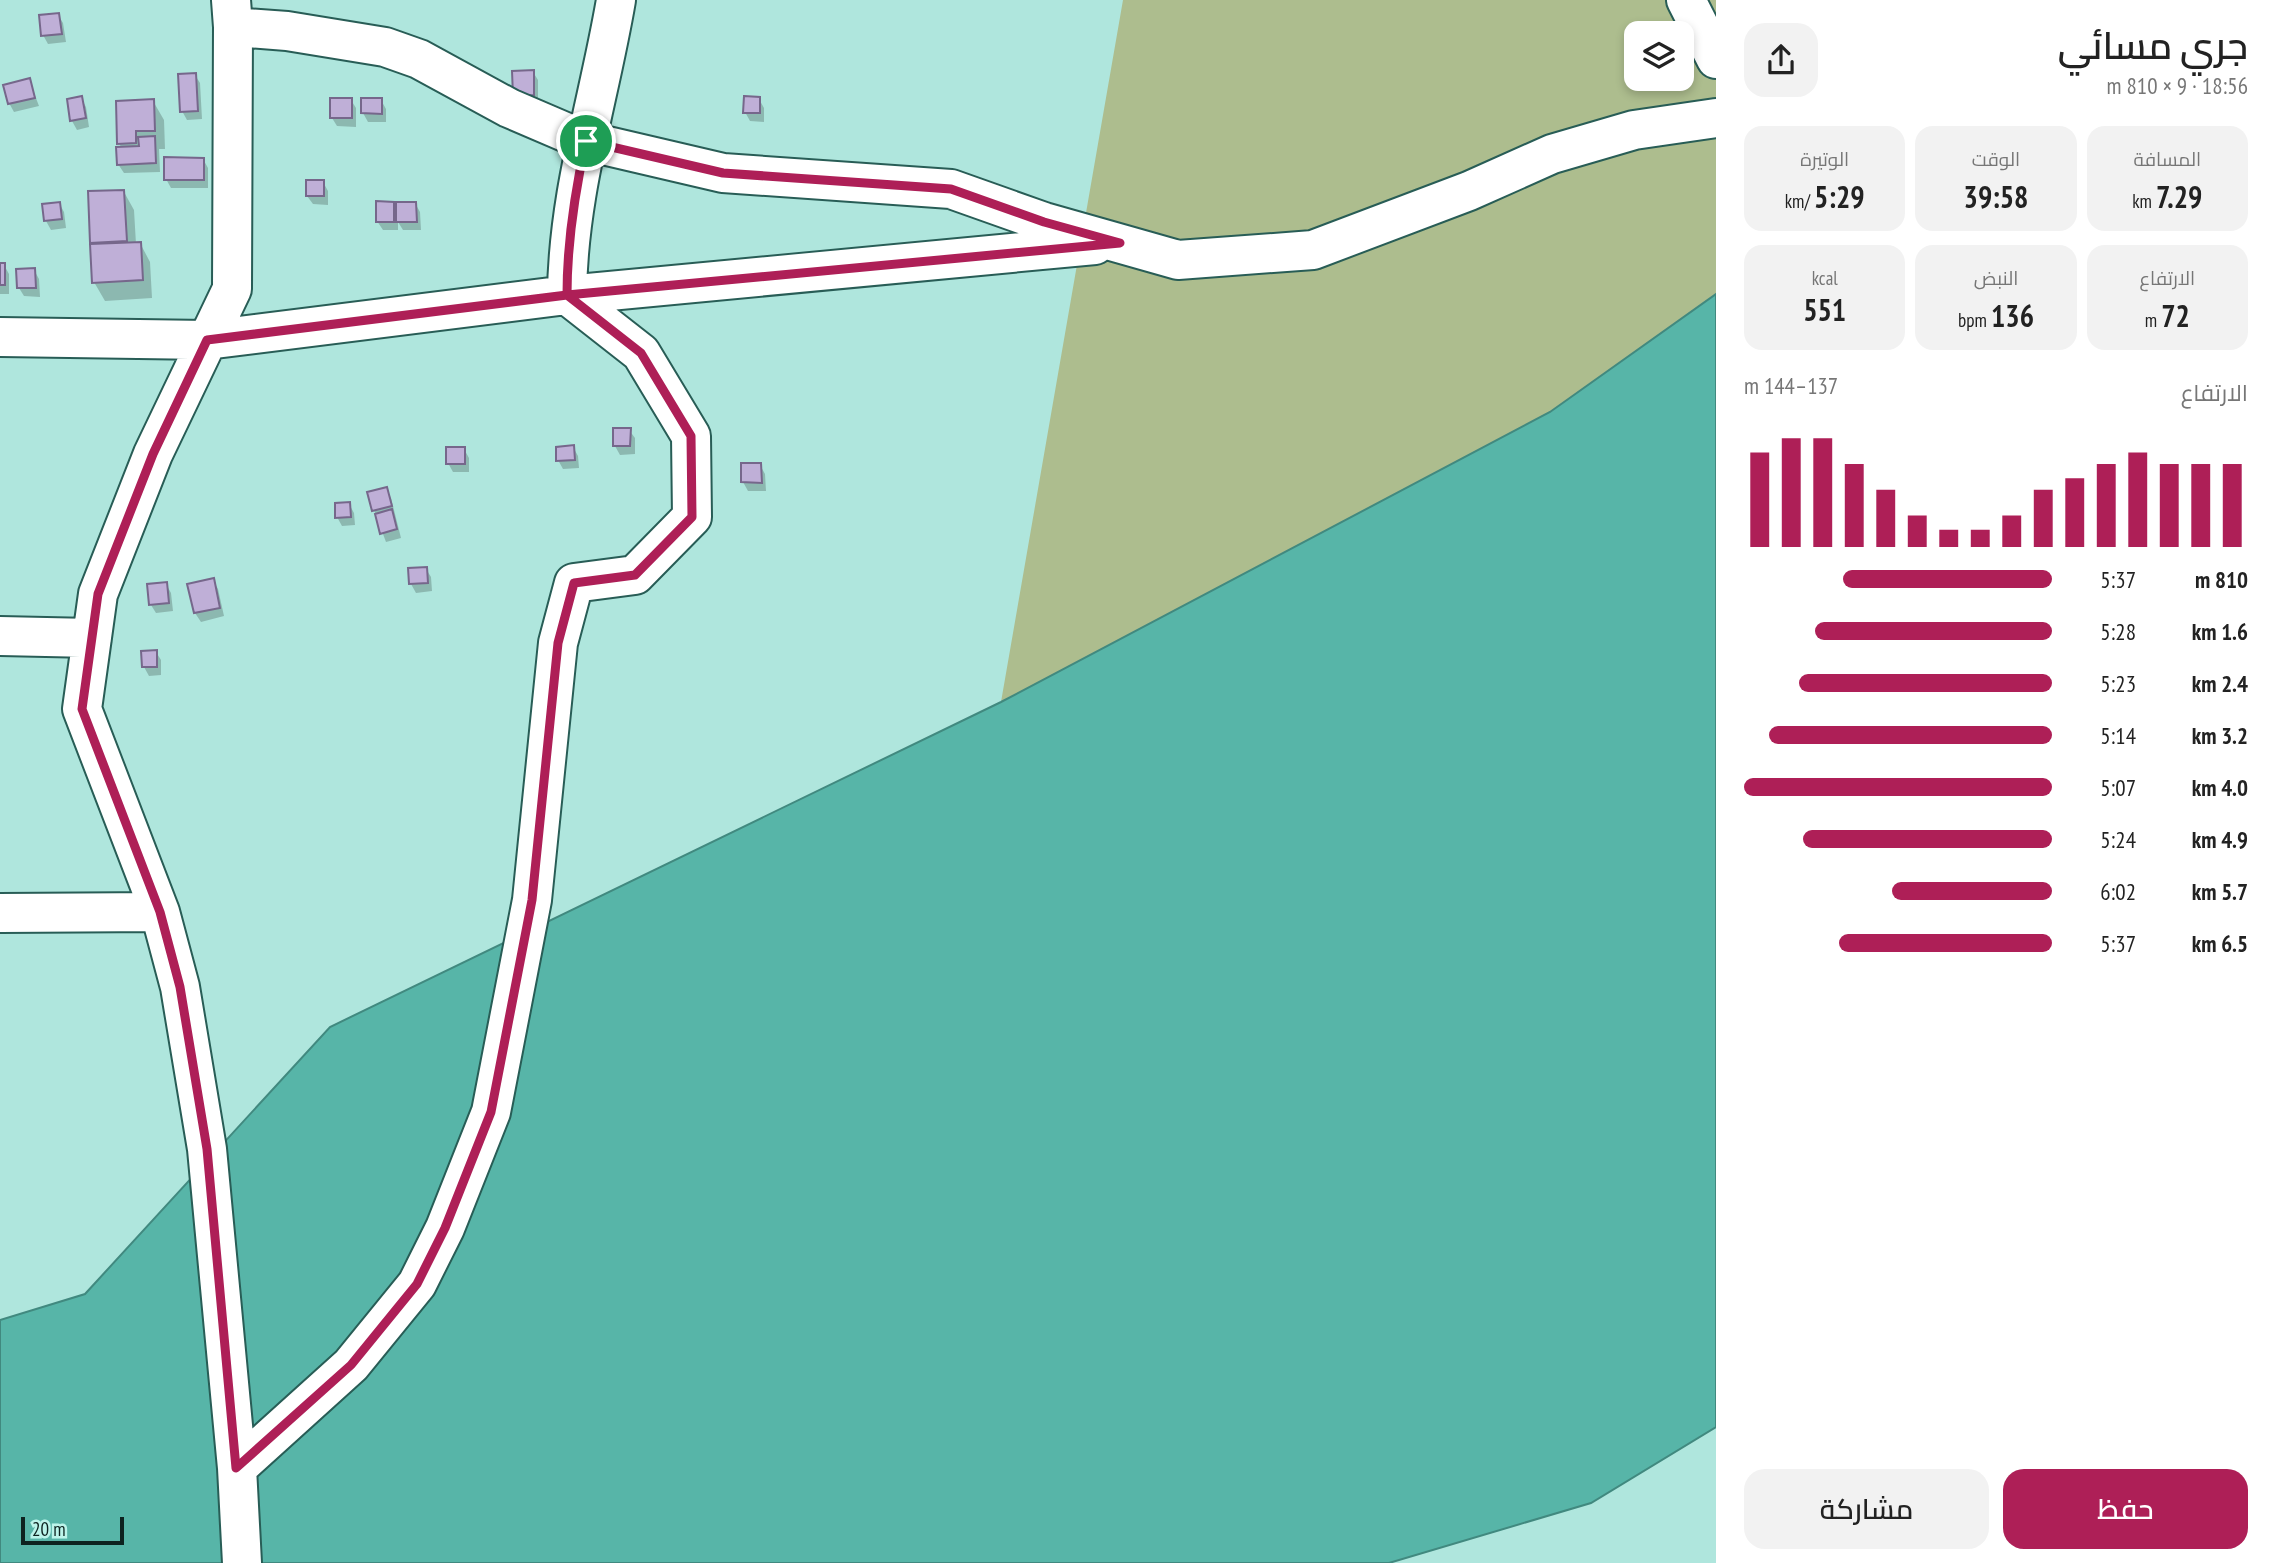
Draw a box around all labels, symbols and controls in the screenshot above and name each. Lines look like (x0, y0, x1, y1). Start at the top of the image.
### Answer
text: جري مسائي (2058, 20, 2248, 69)
map controls (1624, 21, 1694, 91)
button: layers (1624, 21, 1694, 91)
button: share (1744, 23, 1818, 97)
text: 18:56 · 9 × 810 m (2107, 71, 2248, 100)
pin (556, 111, 616, 171)
icon: arrive (567, 122, 605, 160)
text: الوتيرة (1800, 147, 1849, 171)
text: الوقت (1972, 147, 2020, 171)
text: المسافة (2134, 147, 2201, 171)
text: 5:29 (1814, 177, 1865, 216)
text: 39:58 (1964, 177, 2028, 216)
text: 7.29 (2156, 177, 2202, 216)
text: /km (1785, 189, 1814, 213)
text: km (2132, 189, 2156, 213)
text: kcal (1812, 266, 1838, 290)
text: النبض (1974, 266, 2018, 290)
text: الارتفاع (2140, 266, 2195, 290)
text: 551 (1803, 290, 1846, 329)
text: 136 (1991, 296, 2034, 335)
text: 72 (2161, 296, 2190, 335)
text: bpm (1958, 308, 1991, 332)
text: m (2145, 308, 2161, 332)
text: 137–144 m (1744, 371, 1838, 400)
text: الارتفاع (2181, 378, 2248, 407)
text: 5:37 (2100, 565, 2136, 594)
text: 810 m (2195, 565, 2248, 594)
text: 5:28 (2100, 617, 2136, 646)
text: 1.6 km (2192, 617, 2248, 646)
text: 5:23 (2100, 669, 2136, 698)
text: 2.4 km (2192, 669, 2248, 698)
text: 5:14 (2100, 721, 2136, 750)
text: 3.2 km (2192, 721, 2248, 750)
text: 5:07 (2100, 773, 2136, 802)
text: 4.0 km (2192, 773, 2248, 802)
text: 5:24 (2100, 825, 2136, 854)
text: 4.9 km (2192, 825, 2248, 854)
text: 6:02 (2100, 877, 2136, 906)
text: 5.7 km (2192, 877, 2248, 906)
text: 5:37 (2100, 929, 2136, 958)
text: 6.5 km (2192, 929, 2248, 958)
button: مشاركة (1744, 1469, 1989, 1549)
button: حفظ (2003, 1469, 2248, 1549)
scale bar (21, 1514, 124, 1546)
text: 20 m (32, 1517, 66, 1541)

